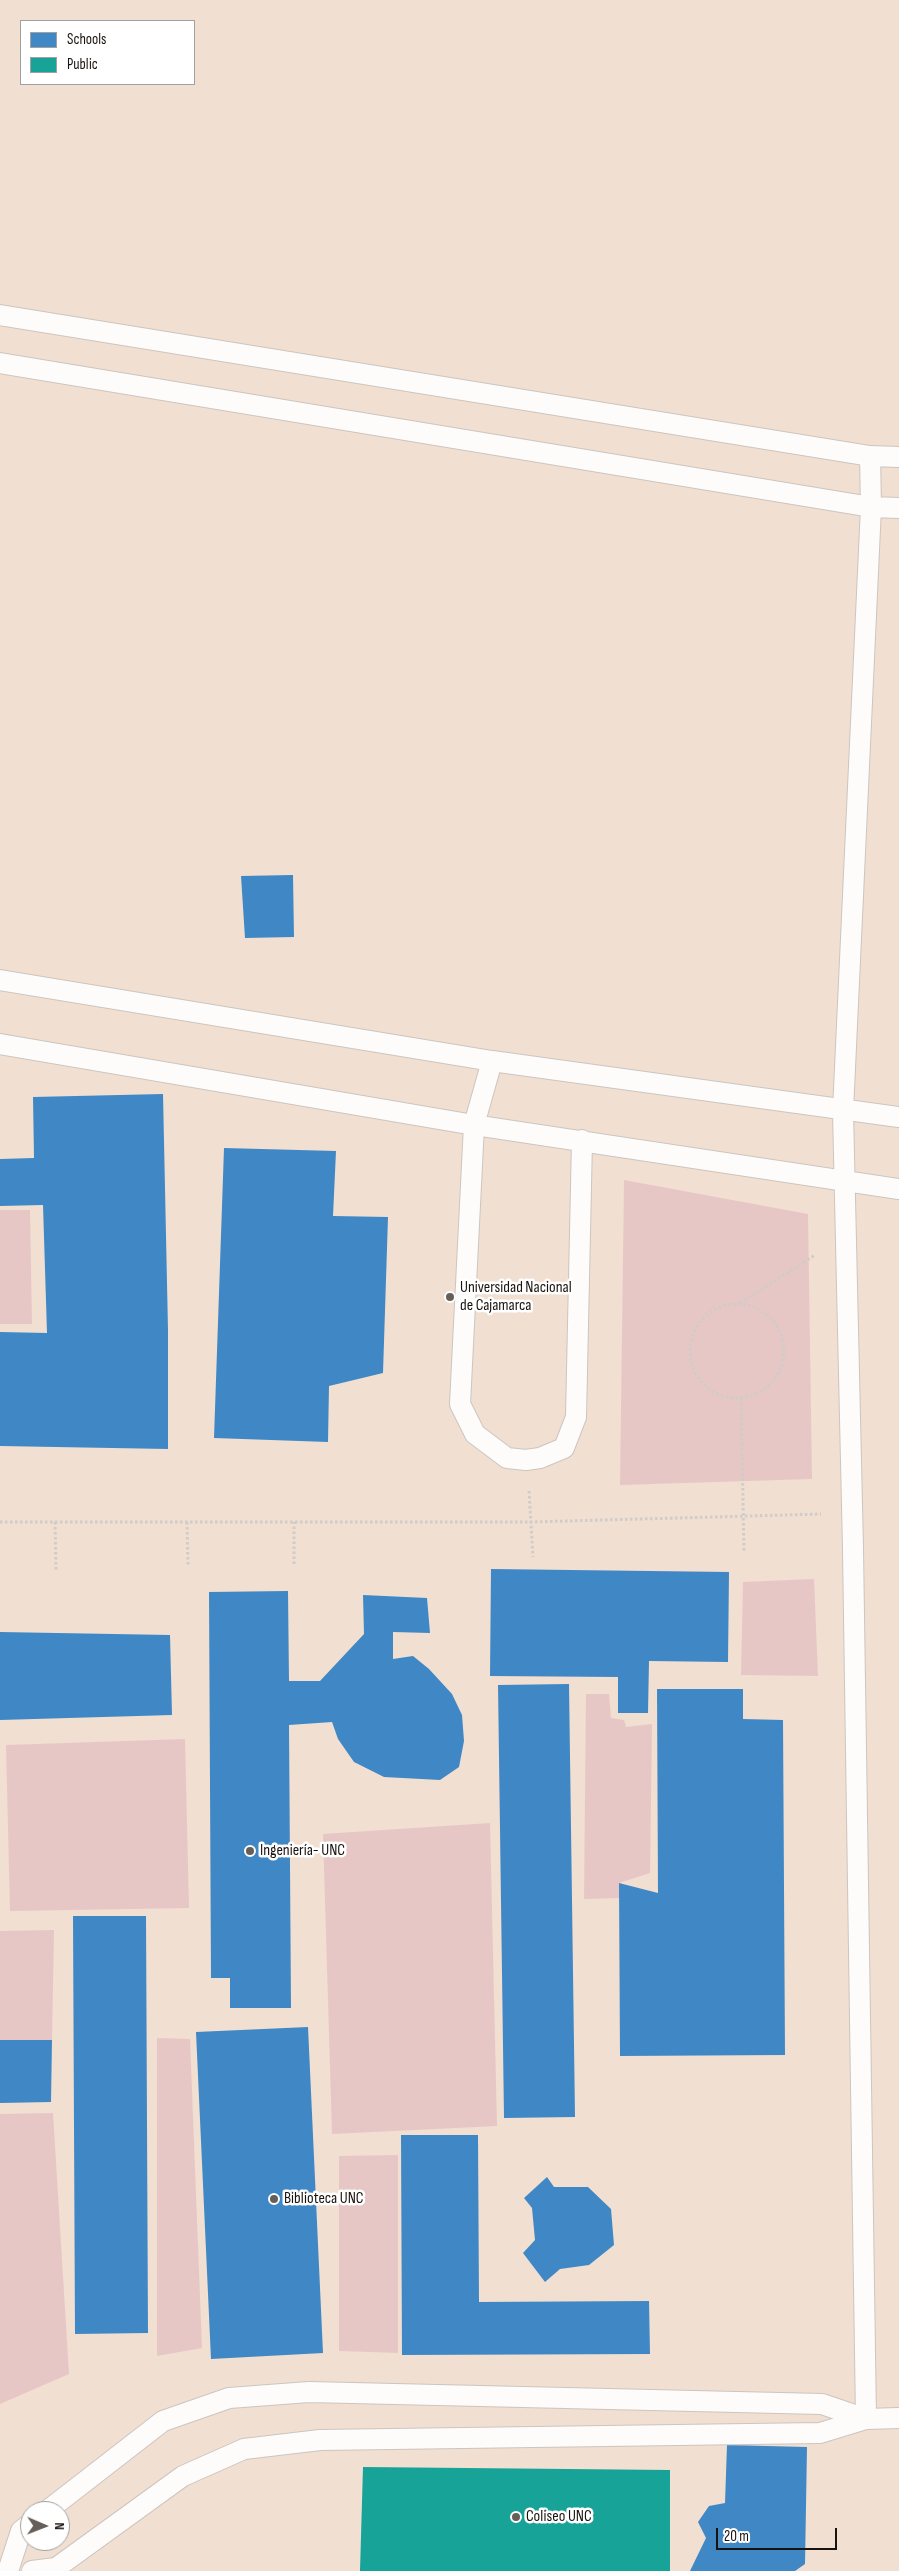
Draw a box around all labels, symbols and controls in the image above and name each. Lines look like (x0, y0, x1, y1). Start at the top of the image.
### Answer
legend (20, 20, 195, 85)
text: Schools (67, 30, 106, 49)
text: Public (67, 55, 98, 74)
place label: Universidad Nacional de Cajamarca (460, 1278, 572, 1316)
marker: Universidad Nacional de Cajamarca (444, 1291, 456, 1303)
place label: Ingeniería- UNC (260, 1841, 345, 1861)
marker: Ingeniería- UNC (244, 1845, 256, 1857)
place label: Biblioteca UNC (284, 2189, 364, 2209)
marker: Biblioteca UNC (268, 2193, 280, 2205)
north arrow (20, 2501, 70, 2551)
place label: Coliseo UNC (526, 2507, 592, 2527)
marker: Coliseo UNC (510, 2511, 522, 2523)
scale bar (719, 2518, 840, 2550)
text: N (51, 2522, 68, 2530)
text: 20 m (724, 2527, 749, 2546)

